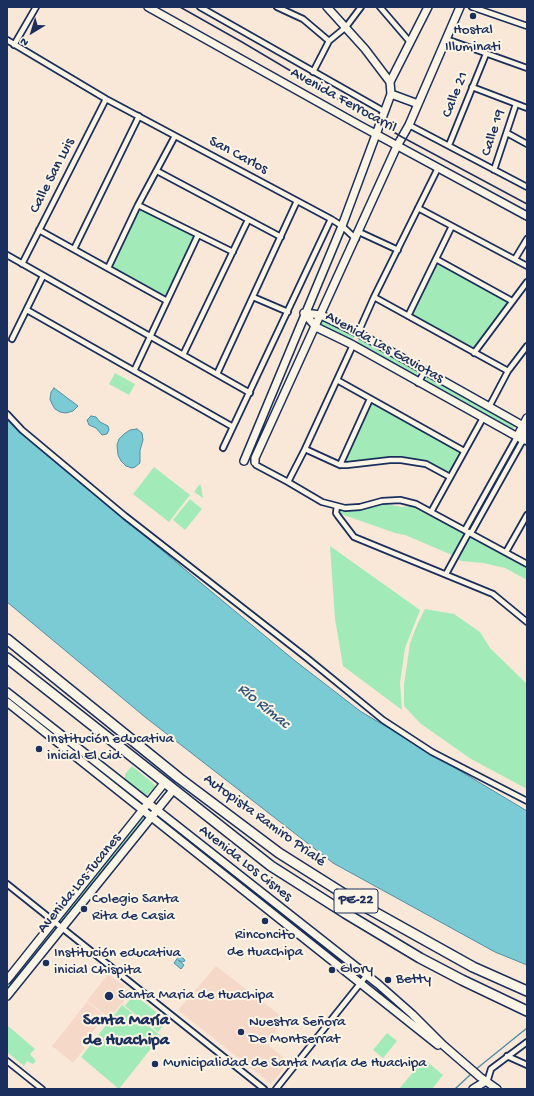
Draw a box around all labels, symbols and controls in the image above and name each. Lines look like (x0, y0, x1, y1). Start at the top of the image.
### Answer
marker: Hostal Illuminati (468, 11, 478, 21)
north arrow (12, 12, 52, 52)
place label: Hostal Illuminati (445, 22, 501, 57)
text: N (18, 35, 31, 48)
street label: Avenida Ferrocarril (287, 64, 399, 138)
street label: Calle 21 (439, 69, 473, 121)
street label: Calle 19 (478, 107, 510, 159)
street label: San Carlos (205, 133, 271, 179)
street label: Calle San Luis (26, 136, 80, 216)
street label: Avenida Las Gaviotas (322, 308, 446, 388)
water label: Río Rímac (233, 680, 293, 734)
place label: Institución educativa inicial El Cid (47, 731, 174, 766)
marker: Institución educativa inicial El Cid (34, 744, 44, 754)
street label: Autopista Ramiro Prialé (199, 771, 329, 871)
street label: Avenida Los Cisnes (195, 822, 295, 906)
street label: Avenida Los Tucanes (34, 830, 126, 938)
road number: PE-22 (334, 889, 378, 913)
place label: Colegio Santa Rita de Casia (92, 891, 179, 926)
marker: Colegio Santa Rita de Casia (79, 904, 89, 914)
marker: Rinconcito de Huachipa (260, 916, 270, 926)
place label: Rinconcito de Huachipa (227, 927, 303, 962)
place label: Institución educativa inicial Chispita (54, 945, 181, 980)
marker: Institución educativa inicial Chispita (41, 958, 51, 968)
place label: Glory (340, 961, 373, 979)
marker: Glory (327, 965, 337, 975)
place label: Betty (396, 971, 431, 989)
marker: Betty (383, 975, 393, 985)
place label: Santa Maria de Huachipa (118, 987, 274, 1005)
marker: Santa Maria de Huachipa (103, 990, 115, 1002)
district label: Santa María de Huachipa (83, 1011, 169, 1051)
place label: Nuestra Señora De Montserrat (249, 1014, 346, 1049)
marker: Nuestra Señora De Montserrat (236, 1027, 246, 1037)
place label: Municipalidad de Santa María de Huachipa (163, 1055, 427, 1073)
marker: Municipalidad de Santa María de Huachipa (150, 1059, 160, 1069)

